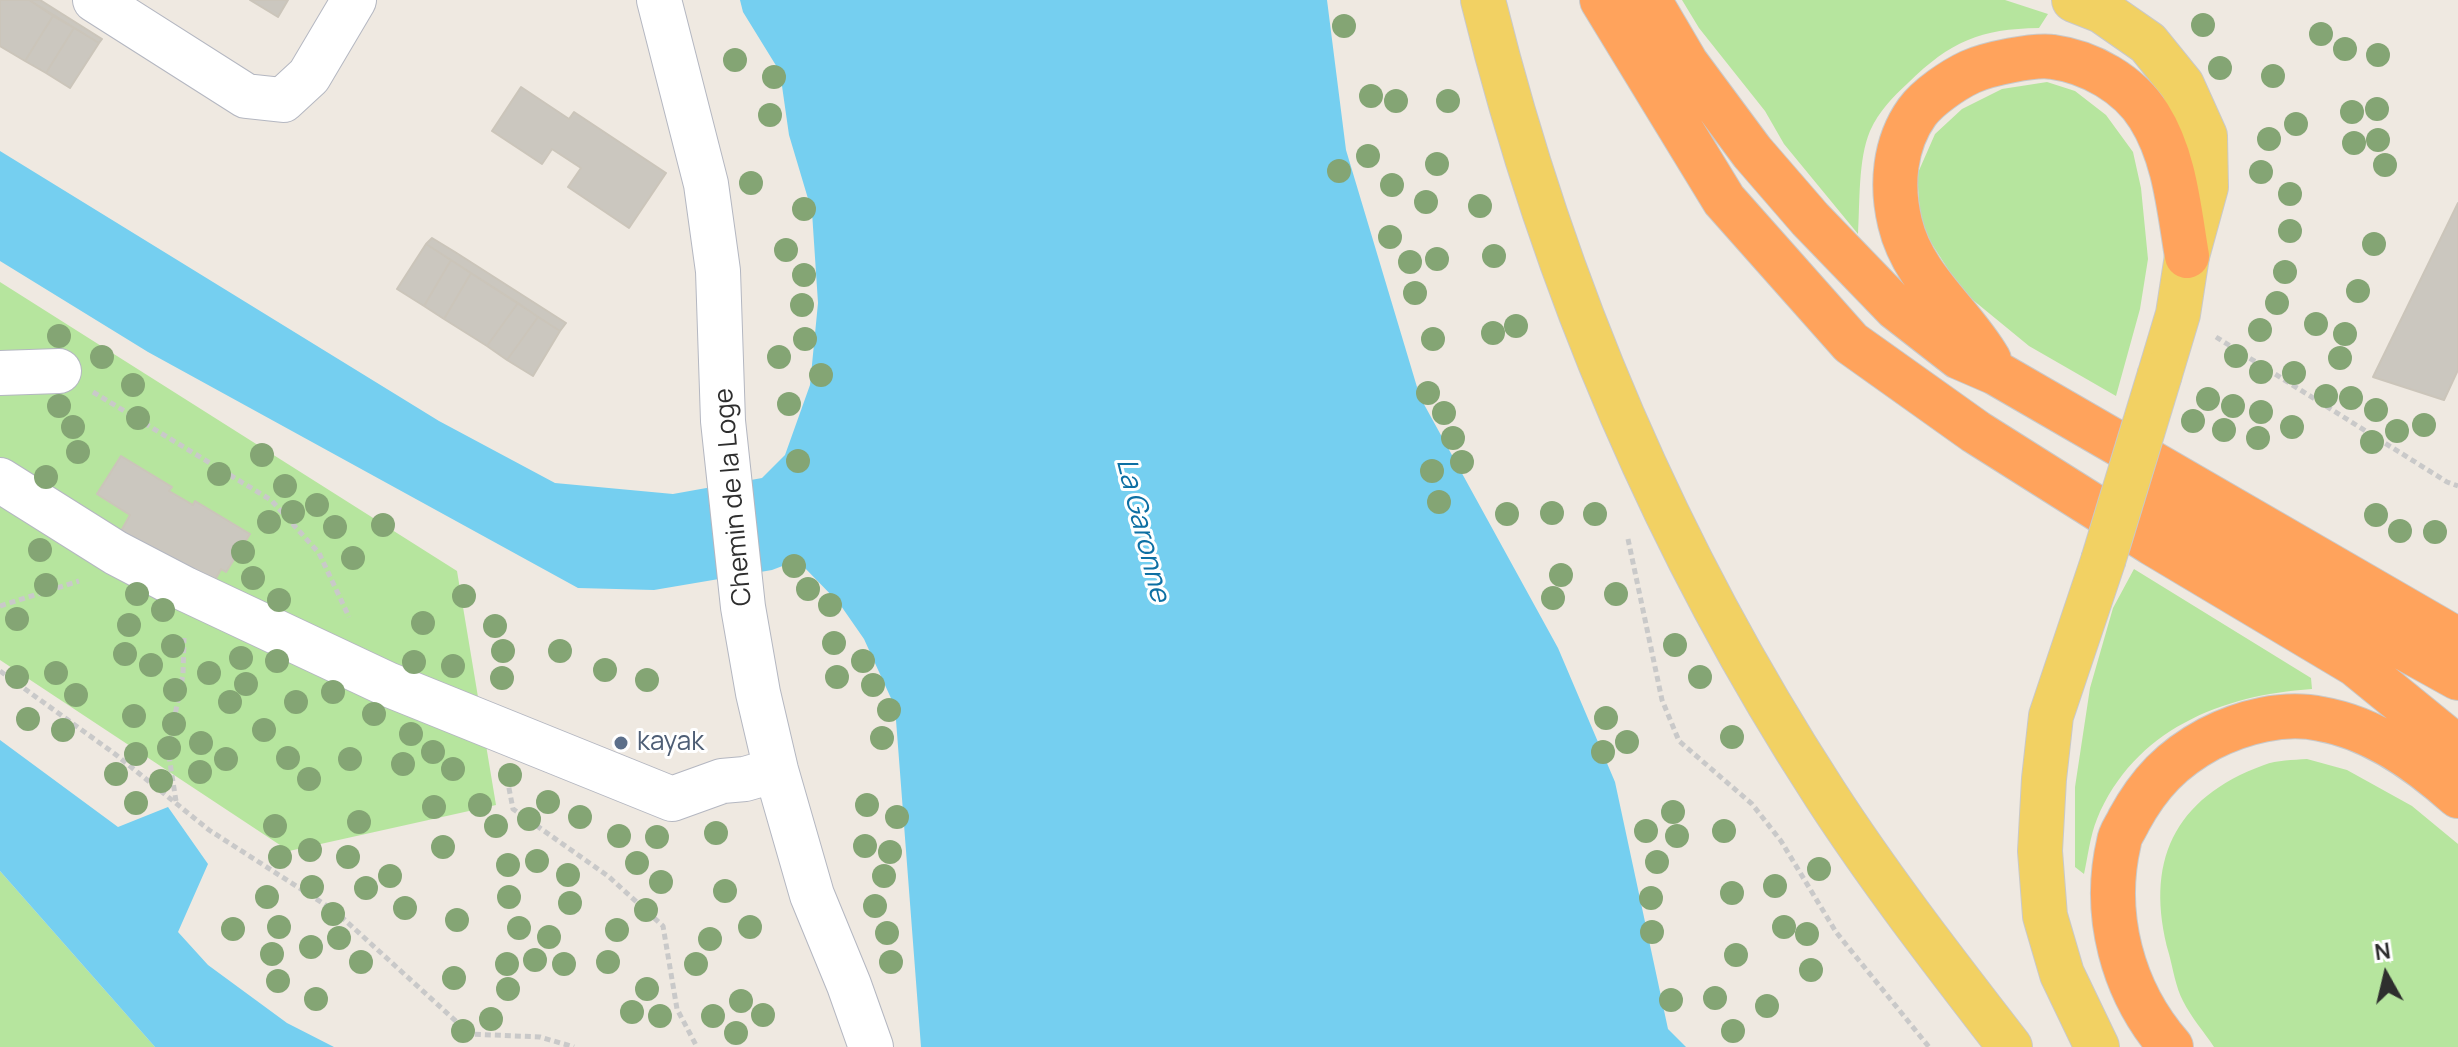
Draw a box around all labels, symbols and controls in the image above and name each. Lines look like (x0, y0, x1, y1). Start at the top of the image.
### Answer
street label: Chemin de la Loge (709, 387, 759, 607)
water label: La Garonne (1108, 455, 1176, 605)
place label: kayak (637, 727, 704, 759)
marker: kayak (612, 734, 630, 752)
north arrow (2346, 935, 2426, 1015)
text: N (2373, 935, 2393, 967)

